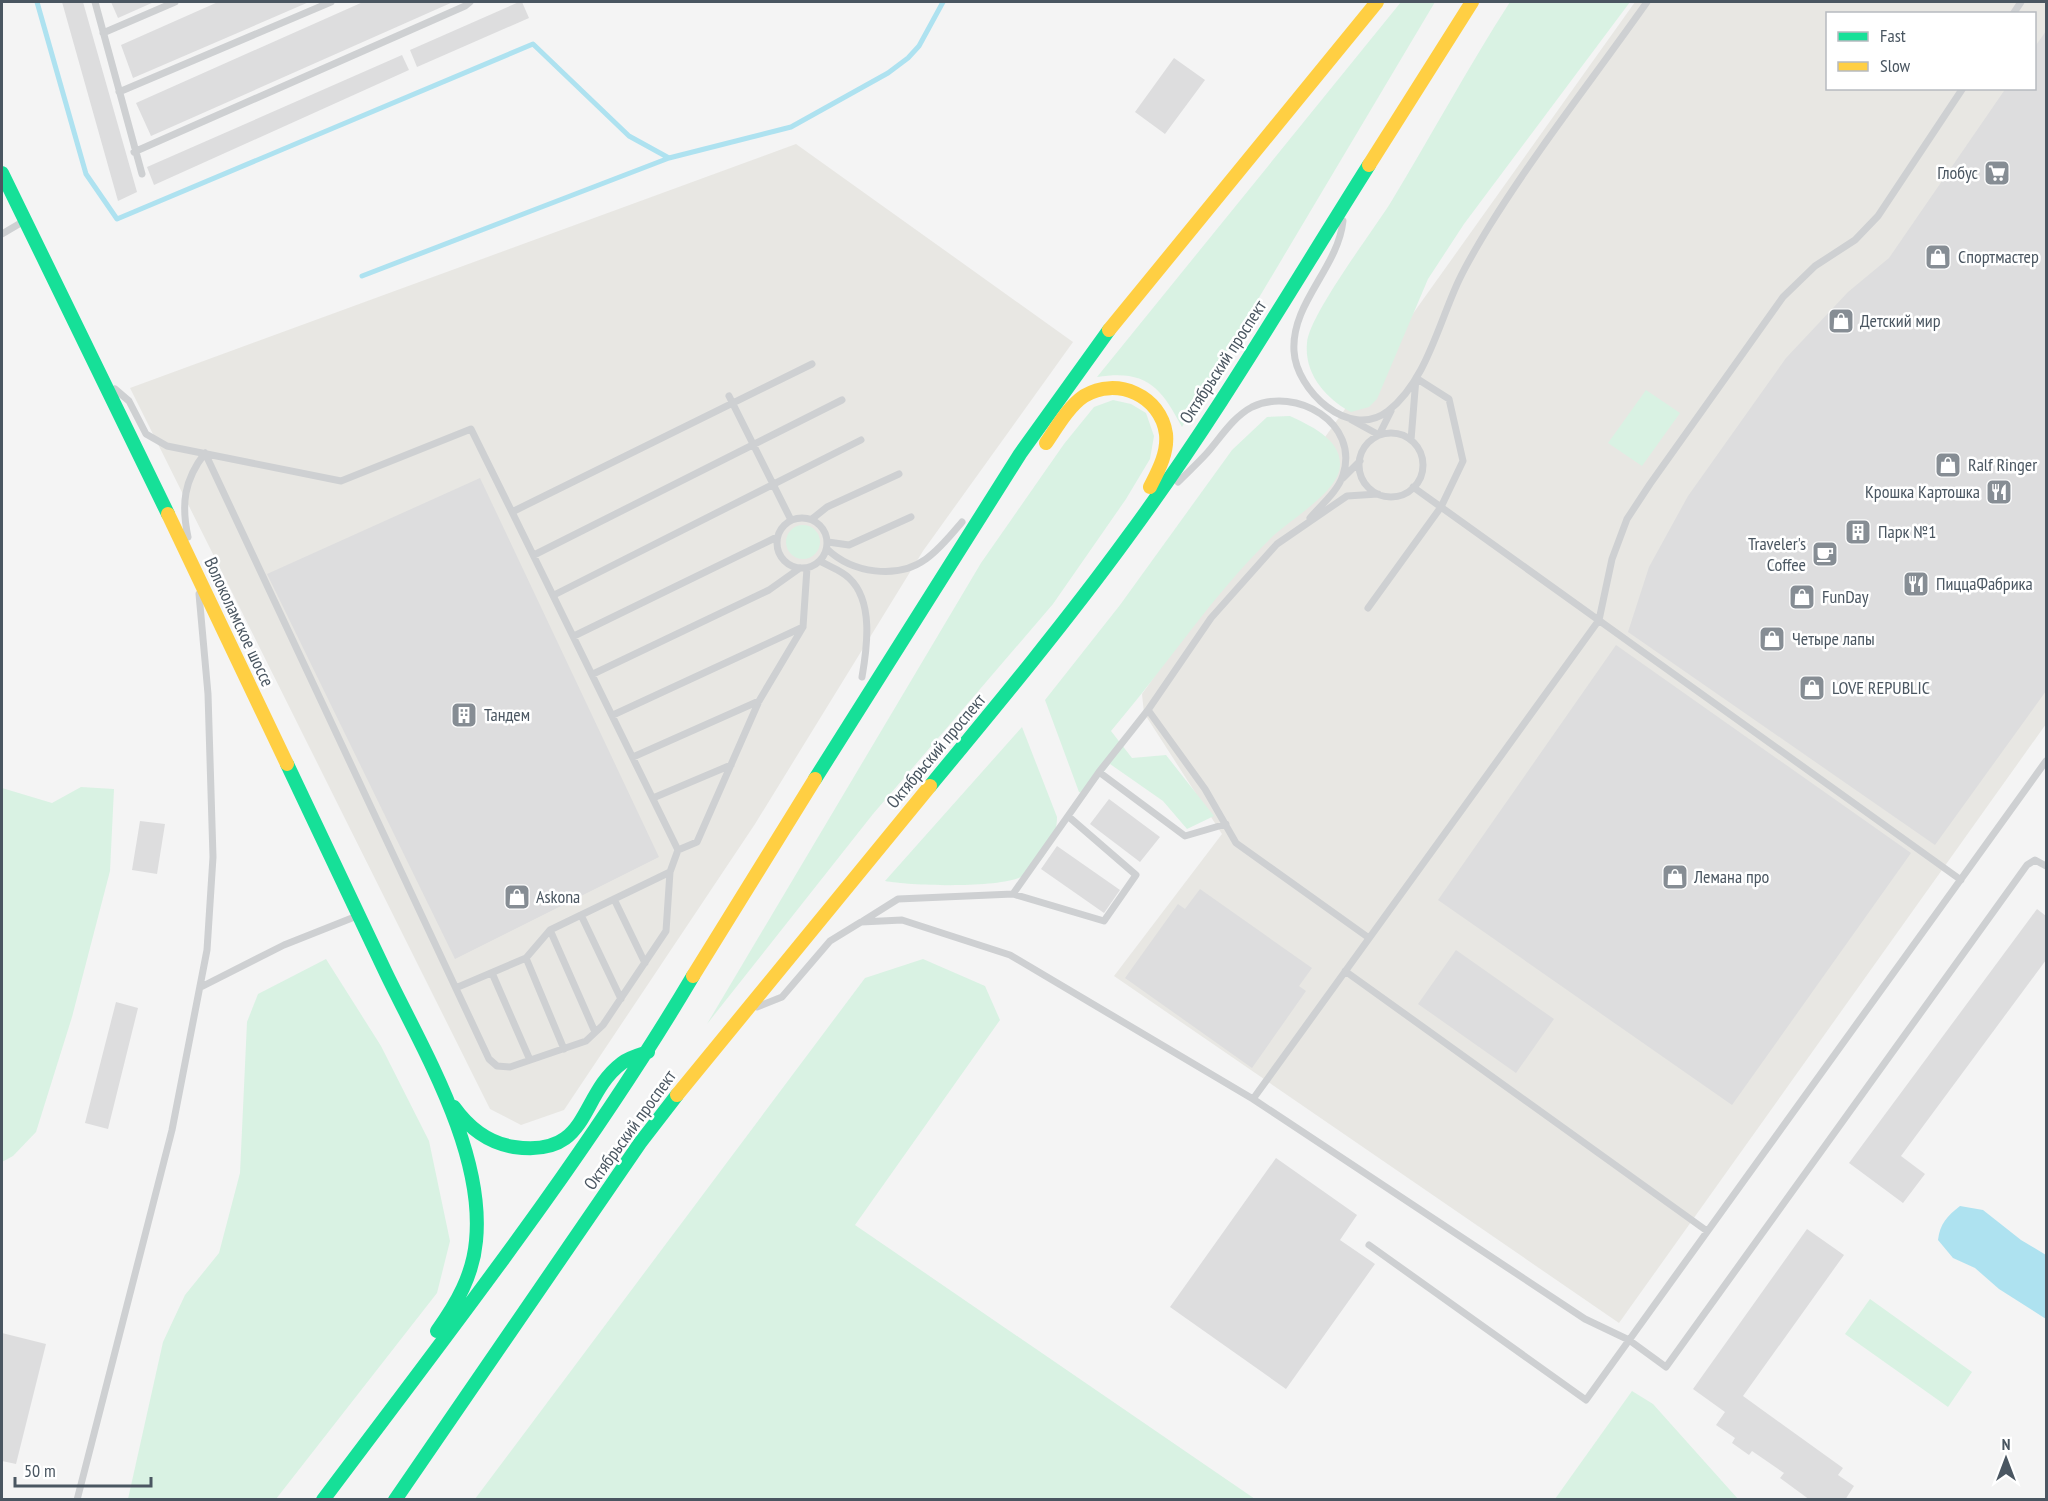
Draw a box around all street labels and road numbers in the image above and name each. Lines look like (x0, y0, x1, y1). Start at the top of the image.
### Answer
street label: Октябрьский проспект (1174, 296, 1271, 428)
street label: Волоколамское шоссе (199, 553, 280, 690)
street label: Октябрьский проспект (881, 689, 990, 813)
street label: Октябрьский проспект (578, 1065, 681, 1194)

